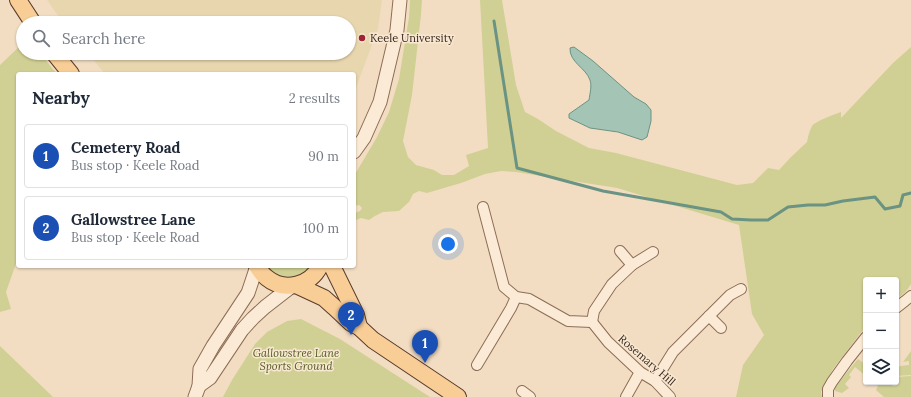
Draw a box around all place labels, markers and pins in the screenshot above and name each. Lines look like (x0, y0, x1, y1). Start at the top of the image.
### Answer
place label: Keele University (370, 31, 454, 45)
marker: Keele University (357, 33, 367, 43)
pin: 2 (338, 302, 364, 335)
pin: 1 (412, 330, 438, 363)

